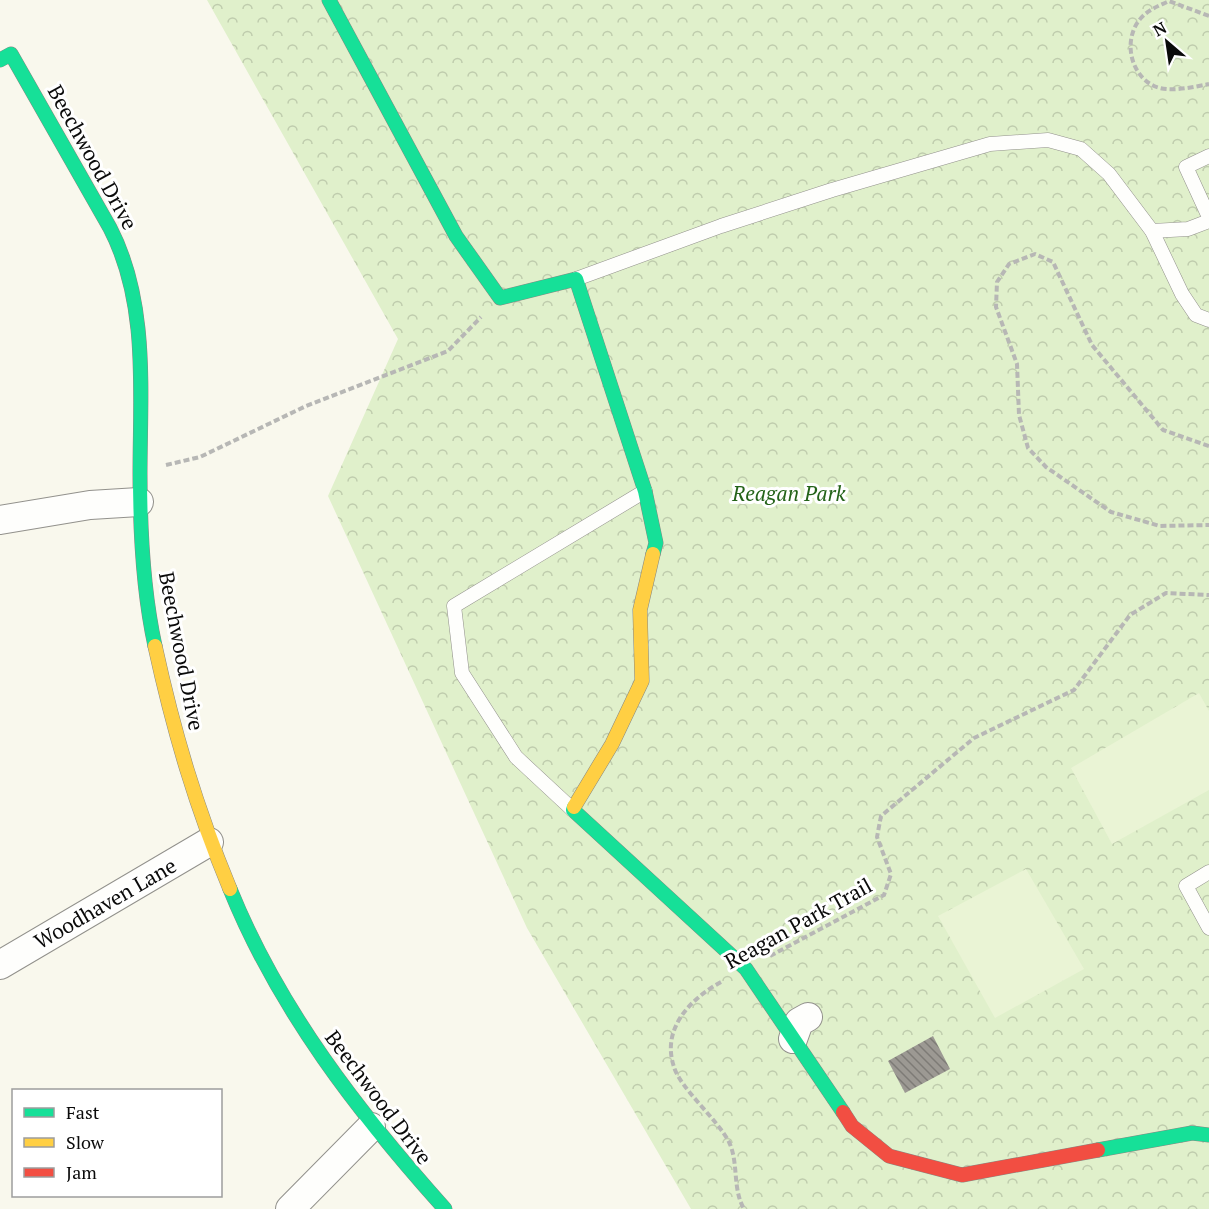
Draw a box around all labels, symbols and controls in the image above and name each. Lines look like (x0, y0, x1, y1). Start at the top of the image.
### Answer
north arrow (1137, 12, 1197, 72)
text: N (1149, 16, 1170, 41)
street label: Beechwood Drive (42, 80, 144, 234)
park label: Reagan Park (731, 479, 847, 507)
street label: Beechwood Drive (153, 569, 211, 733)
street label: Woodhaven Lane (29, 851, 181, 955)
street label: Reagan Park Trail (719, 871, 877, 975)
street label: Beechwood Drive (319, 1024, 439, 1170)
legend (12, 1089, 222, 1197)
text: Fast (66, 1100, 100, 1124)
text: Slow (66, 1130, 105, 1154)
text: Jam (66, 1160, 97, 1184)

